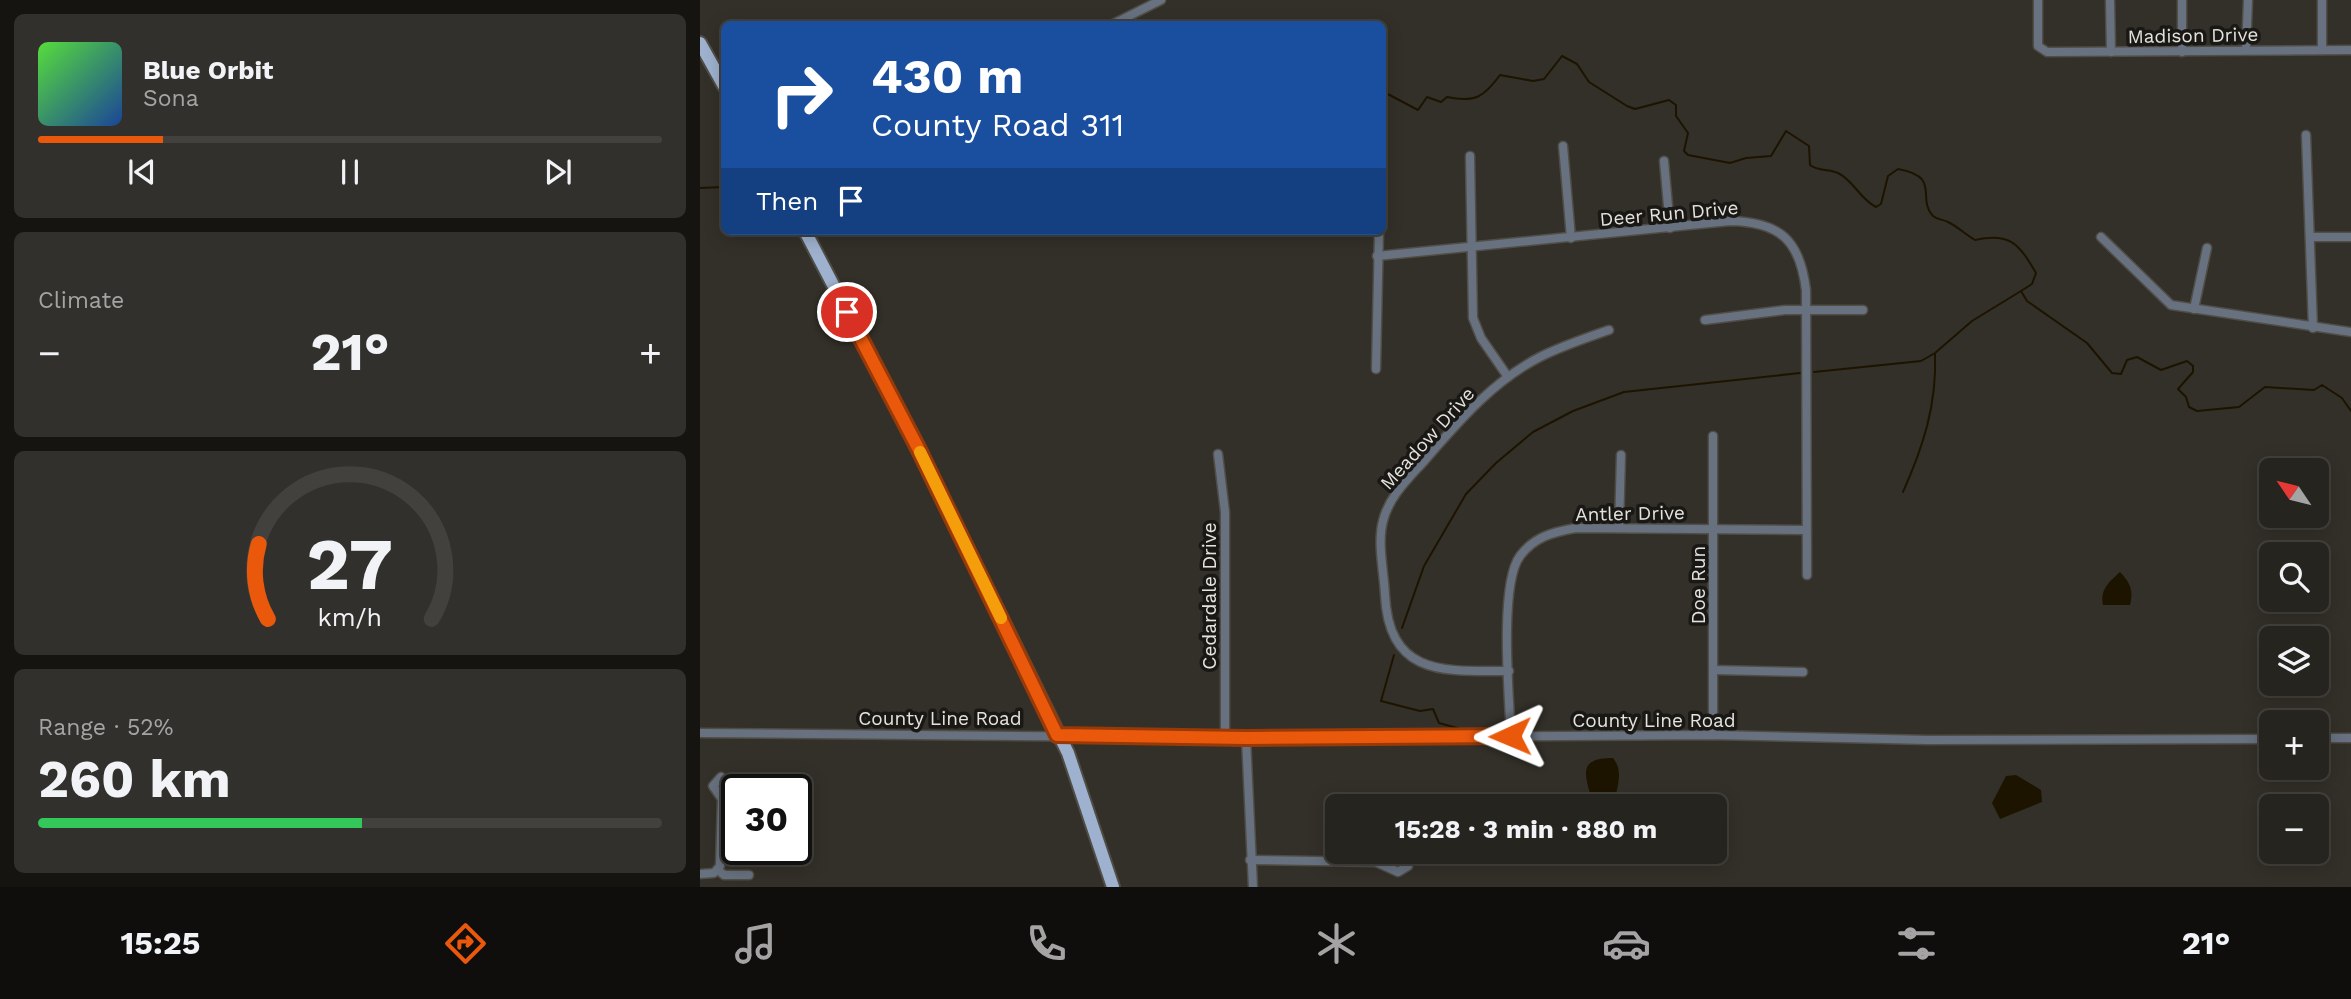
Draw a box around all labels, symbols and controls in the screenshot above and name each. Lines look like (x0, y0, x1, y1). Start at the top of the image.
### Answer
street label: Madison Drive (2127, 23, 2259, 48)
text: 430 m (871, 47, 1023, 105)
icon: right (756, 49, 847, 140)
text: Blue Orbit (143, 55, 273, 85)
text: Sona (143, 85, 199, 112)
text: County Road 311 (871, 106, 1124, 144)
icon: previous (123, 153, 161, 191)
icon: pause (331, 153, 369, 191)
icon: next (539, 153, 577, 191)
icon: arrive (832, 182, 870, 220)
text: Then (756, 186, 818, 216)
street label: Deer Run Drive (1599, 196, 1739, 231)
pin (817, 282, 877, 342)
text: Climate (38, 287, 124, 314)
icon: arrive (828, 293, 866, 331)
text: 21° (310, 322, 390, 383)
text: − (38, 331, 61, 375)
text: + (639, 331, 662, 375)
street label: Meadow Drive (1375, 382, 1479, 494)
north arrow (2259, 458, 2329, 528)
map controls (2259, 458, 2329, 864)
street label: Antler Drive (1575, 501, 1685, 526)
text: 27 (307, 521, 393, 607)
street label: Cedardale Drive (1198, 522, 1221, 670)
button: search (2259, 542, 2329, 612)
street label: Doe Run (1687, 546, 1710, 624)
text: km/h (318, 602, 382, 631)
button: layers (2259, 626, 2329, 696)
position arrow (1473, 699, 1547, 773)
street label: County Line Road (858, 707, 1022, 730)
street label: County Line Road (1572, 709, 1736, 732)
button: + (2259, 710, 2329, 780)
text: Range · 52% (38, 714, 173, 741)
text: 260 km (38, 749, 231, 810)
speed limit sign: 30 (721, 774, 812, 865)
button: − (2259, 794, 2329, 864)
text: 15:28 · 3 min · 880 m (1395, 814, 1657, 844)
icon: directions (441, 919, 490, 968)
icon: music (731, 919, 780, 968)
icon: phone (1022, 919, 1071, 968)
icon: climate (1312, 919, 1361, 968)
icon: car (1602, 919, 1651, 968)
icon: filters (1892, 919, 1941, 968)
text: 15:25 (121, 924, 200, 962)
text: 21° (2182, 924, 2230, 962)

